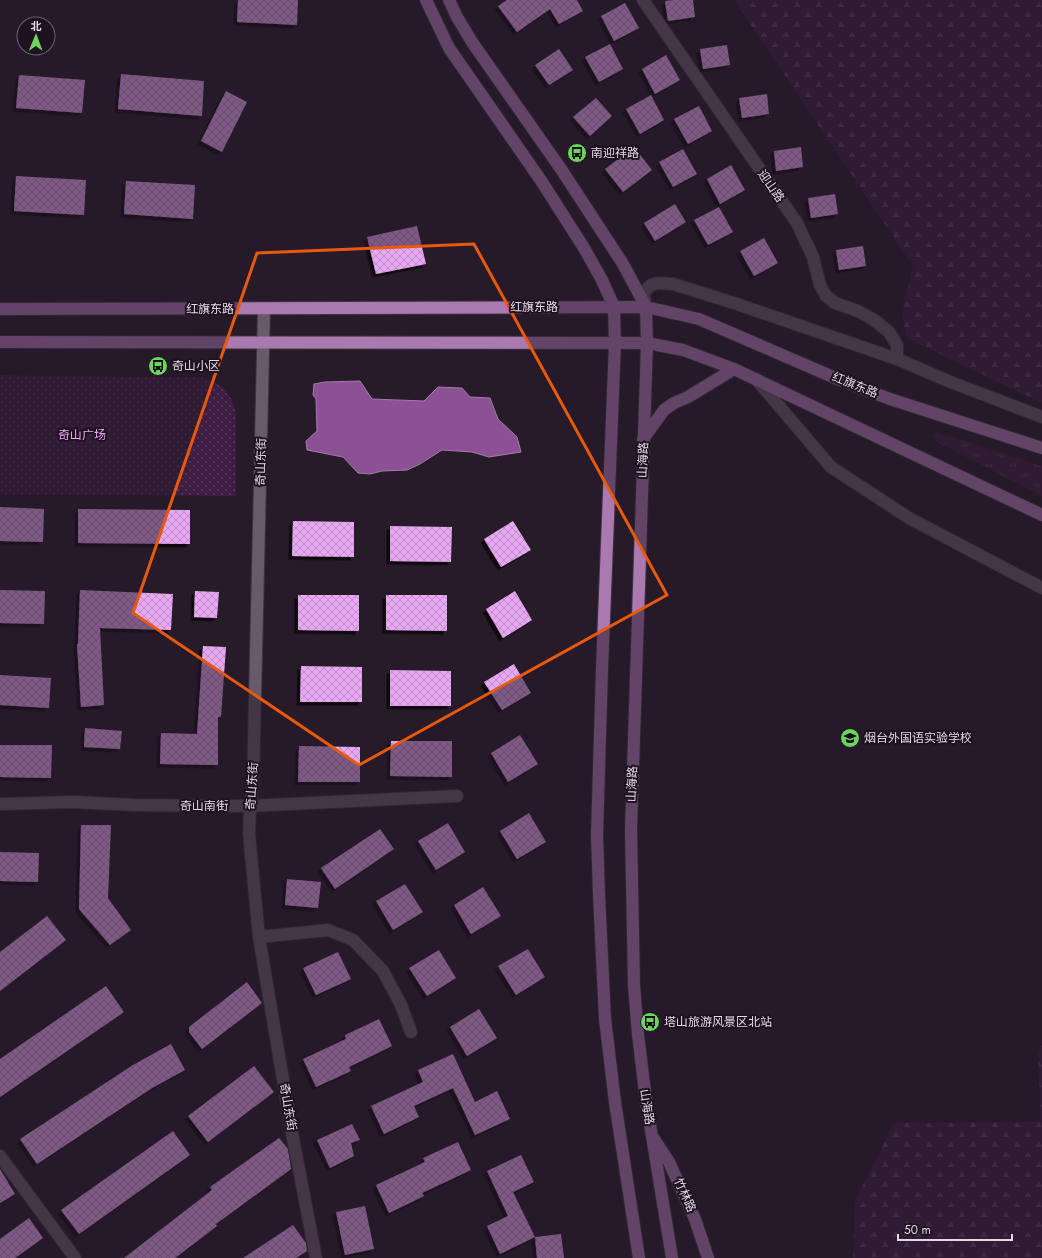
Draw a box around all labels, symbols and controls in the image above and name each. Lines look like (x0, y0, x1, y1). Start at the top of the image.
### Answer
north arrow (16, 16, 56, 56)
text: 北 (31, 18, 42, 34)
bus stop icon: 南迎祥路 (566, 142, 588, 164)
place label: 南迎祥路 (591, 144, 639, 162)
street label: 迎山路 (753, 166, 789, 206)
street label: 红旗东路 (510, 298, 558, 316)
street label: 红旗东路 (186, 300, 234, 318)
bus stop icon: 奇山小区 (147, 355, 169, 377)
place label: 奇山小区 (172, 357, 220, 375)
street label: 红旗东路 (829, 368, 881, 402)
park label: 奇山广场 (58, 426, 106, 444)
street label: 奇山东街 (252, 438, 270, 486)
street label: 山海路 (633, 442, 653, 478)
school or university icon: 烟台外国语实验学校 (839, 727, 861, 749)
place label: 烟台外国语实验学校 (864, 729, 972, 747)
street label: 奇山东街 (241, 761, 263, 811)
street label: 山海路 (622, 766, 642, 802)
street label: 奇山南街 (180, 797, 228, 815)
bus stop icon: 塔山旅游风景区北站 (639, 1011, 661, 1033)
place label: 塔山旅游风景区北站 (664, 1013, 772, 1031)
street label: 奇山东街 (275, 1082, 301, 1132)
street label: 山海路 (635, 1088, 659, 1126)
street label: 竹林路 (669, 1175, 701, 1215)
scale bar (898, 1216, 1012, 1242)
text: 50 m (904, 1221, 931, 1239)

